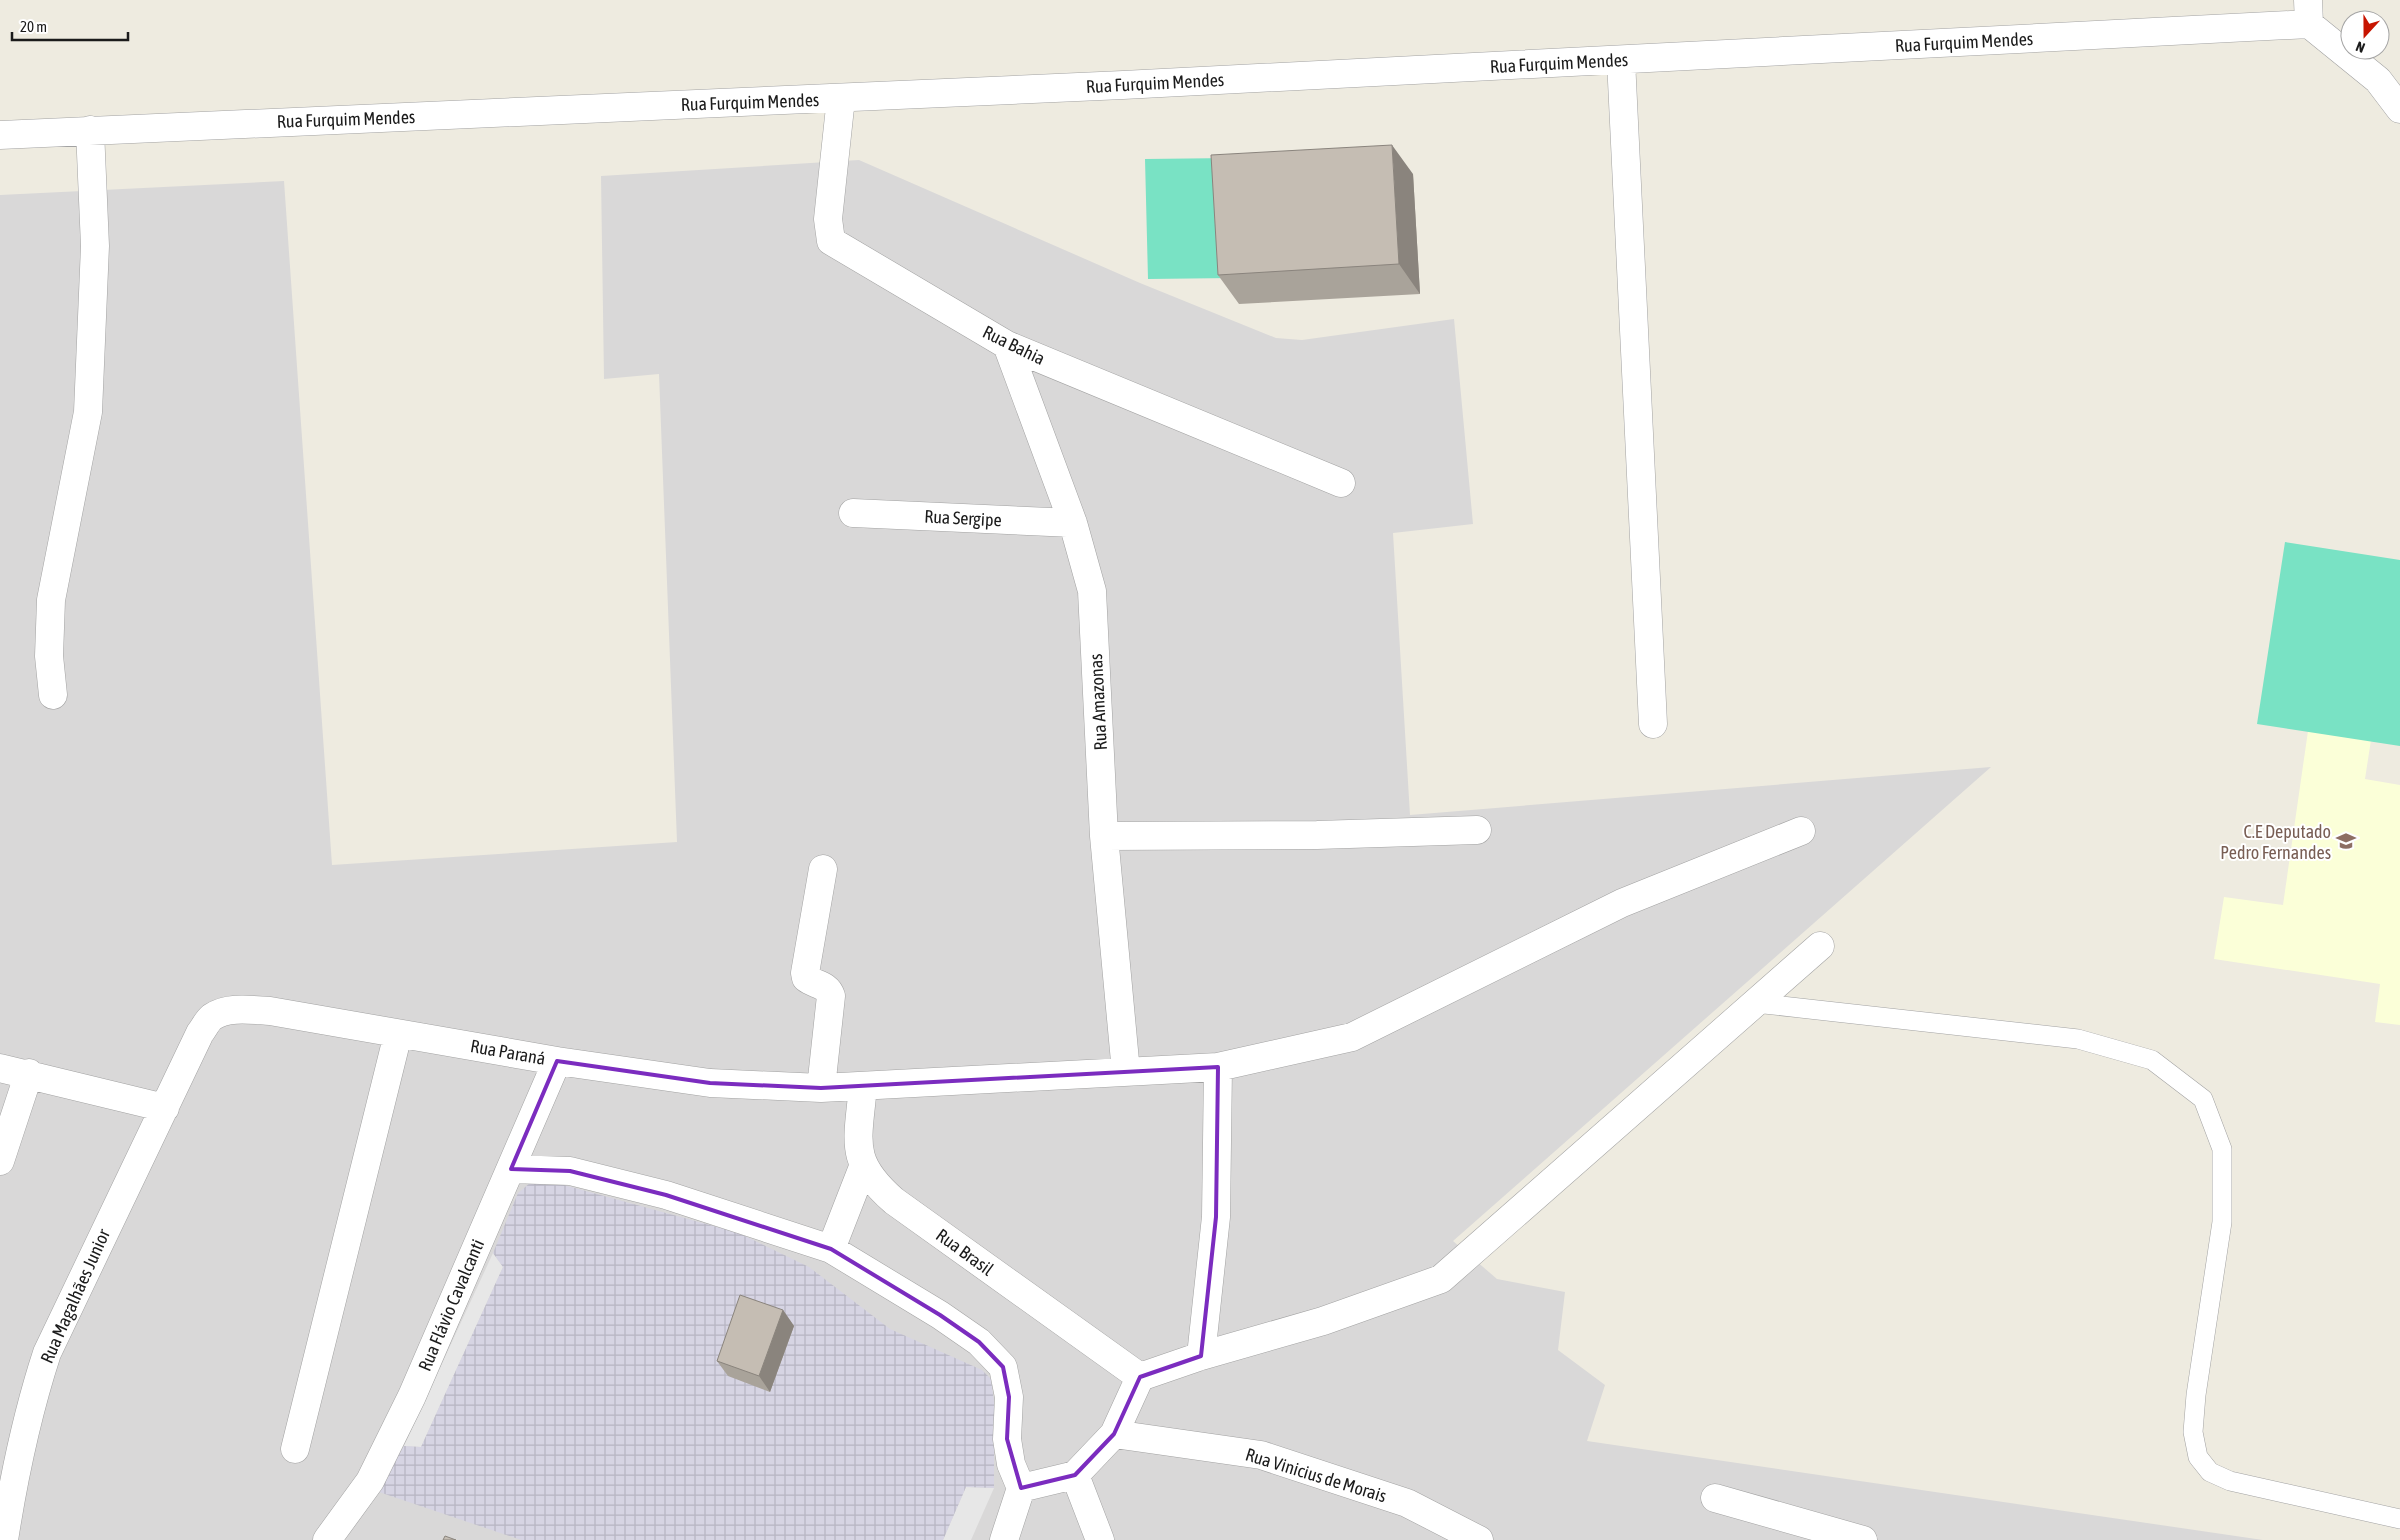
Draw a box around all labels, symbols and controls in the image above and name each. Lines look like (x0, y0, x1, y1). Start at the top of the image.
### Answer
scale bar (12, 10, 129, 42)
north arrow (2340, 10, 2390, 60)
text: 20 m (20, 18, 47, 35)
street label: Rua Furquim Mendes (1894, 28, 2034, 56)
text: N (2354, 38, 2367, 56)
street label: Rua Furquim Mendes (1489, 49, 1629, 77)
street label: Rua Furquim Mendes (1085, 69, 1225, 97)
street label: Rua Furquim Mendes (680, 89, 820, 115)
street label: Rua Furquim Mendes (276, 106, 416, 132)
street label: Rua Bahia (979, 321, 1049, 369)
street label: Rua Sergipe (924, 505, 1002, 531)
street label: Rua Amazonas (1085, 653, 1111, 751)
place label: C.E Deputado Pedro Fernandes (2220, 821, 2331, 863)
school or university icon: C.E Deputado Pedro Fernandes (2335, 830, 2357, 852)
street label: Rua Paraná (469, 1035, 547, 1069)
street label: Rua Brasil (932, 1224, 998, 1280)
street label: Rua Magalhães Junior (36, 1225, 114, 1366)
street label: Rua Flávio Cavalcanti (414, 1236, 488, 1374)
street label: Rua Vinicius de Morais (1243, 1444, 1389, 1506)

